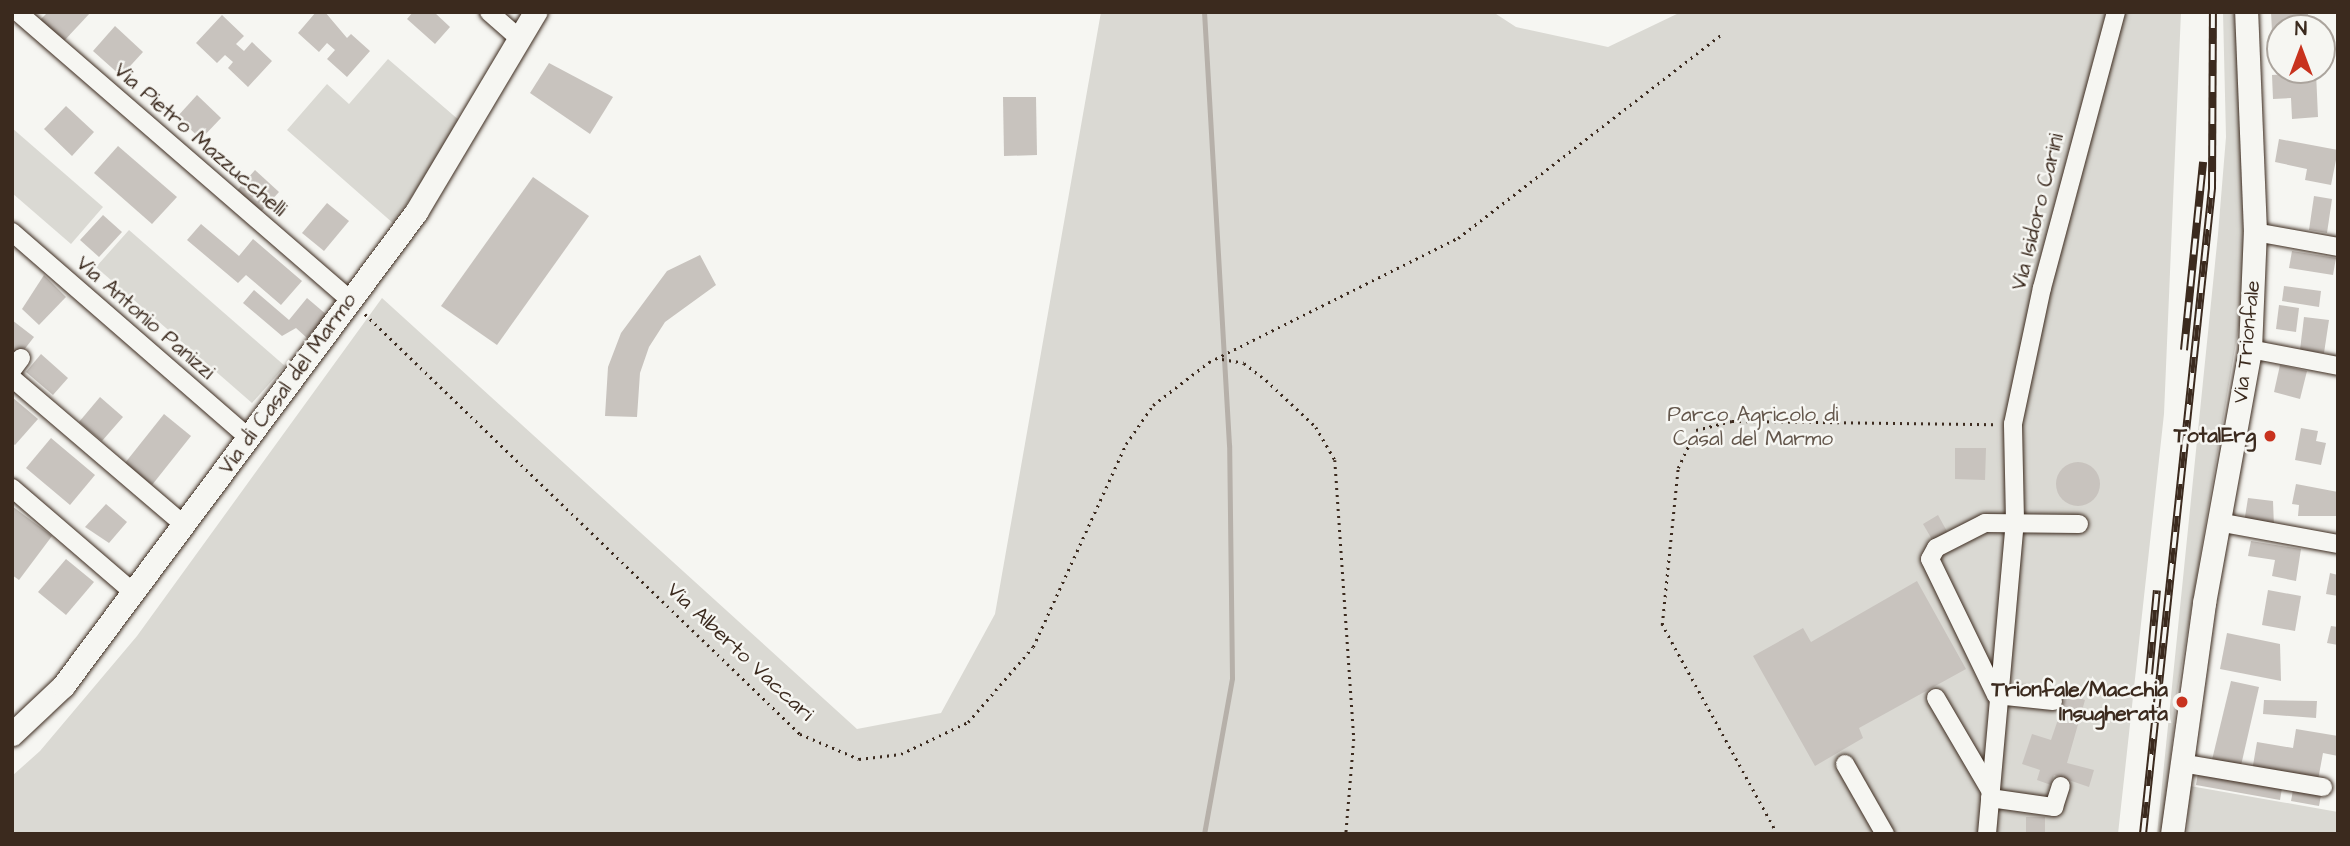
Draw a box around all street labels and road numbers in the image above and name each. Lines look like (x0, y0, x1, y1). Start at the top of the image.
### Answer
street label: Via Pietro Mazzucchelli (108, 58, 292, 222)
street label: Via Isidoro Carini (2006, 131, 2070, 293)
street label: Via Antonio Panizzi (71, 251, 219, 385)
street label: Via Trionfale (2228, 279, 2266, 405)
street label: Via di Casal del Marmo (214, 288, 362, 480)
street label: Via Alberto Vaccari (661, 577, 819, 727)

